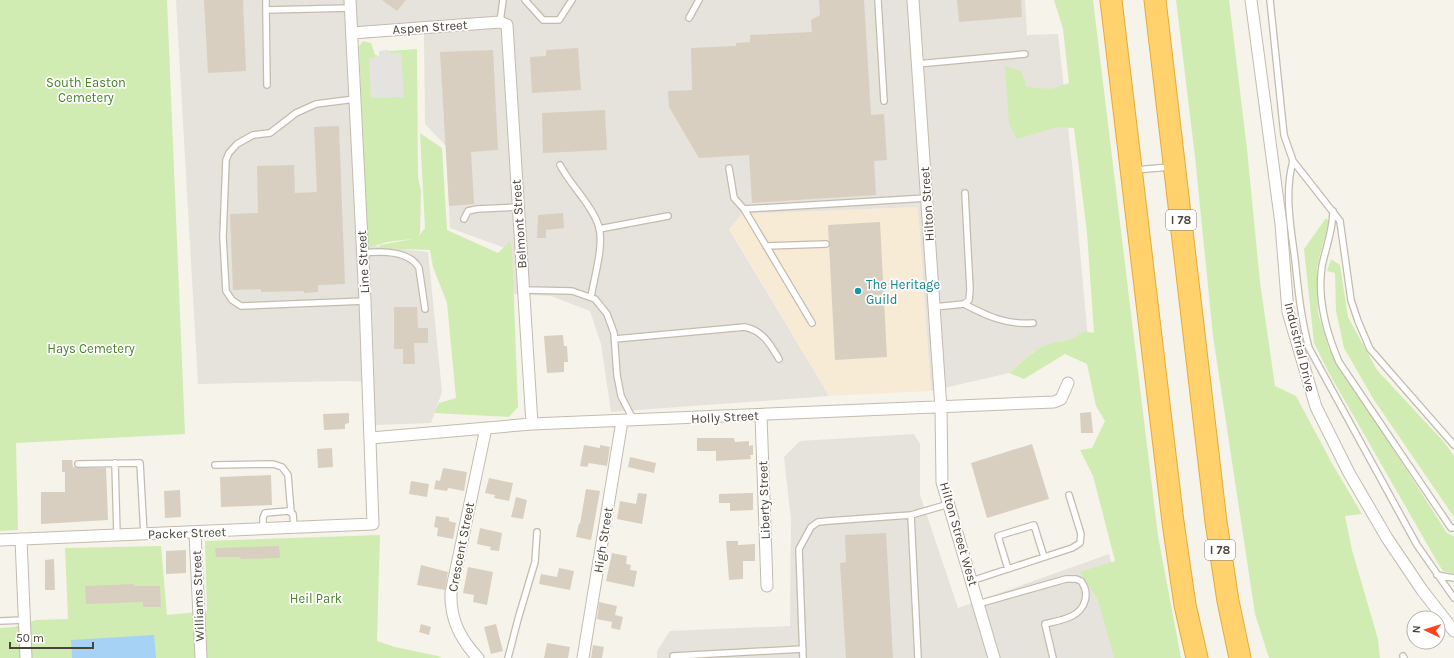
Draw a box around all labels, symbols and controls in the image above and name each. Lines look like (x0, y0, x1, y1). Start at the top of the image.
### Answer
street label: Aspen Street (392, 17, 468, 37)
park label: South Easton Cemetery (46, 75, 126, 105)
street label: Hilton Street (917, 166, 937, 242)
street label: Belmont Street (508, 179, 530, 269)
road number: I 78 (1166, 210, 1196, 230)
street label: Line Street (354, 230, 372, 294)
place label: The Heritage Guild (866, 277, 940, 307)
marker: The Heritage Guild (853, 286, 863, 296)
street label: Industrial Drive (1282, 301, 1318, 394)
park label: Hays Cemetery (47, 341, 135, 356)
street label: Holly Street (691, 408, 759, 426)
street label: Liberty Street (755, 460, 773, 540)
street label: Hilton Street West (937, 480, 981, 588)
street label: Crescent Street (445, 501, 477, 593)
street label: High Street (590, 506, 616, 574)
street label: Packer Street (147, 524, 227, 542)
road number: I 78 (1205, 540, 1235, 560)
street label: Williams Street (189, 550, 207, 642)
park label: Heil Park (290, 591, 342, 606)
north arrow (1406, 610, 1446, 650)
scale bar (10, 624, 93, 650)
text: N (1410, 625, 1423, 634)
text: 50 m (16, 631, 44, 645)

